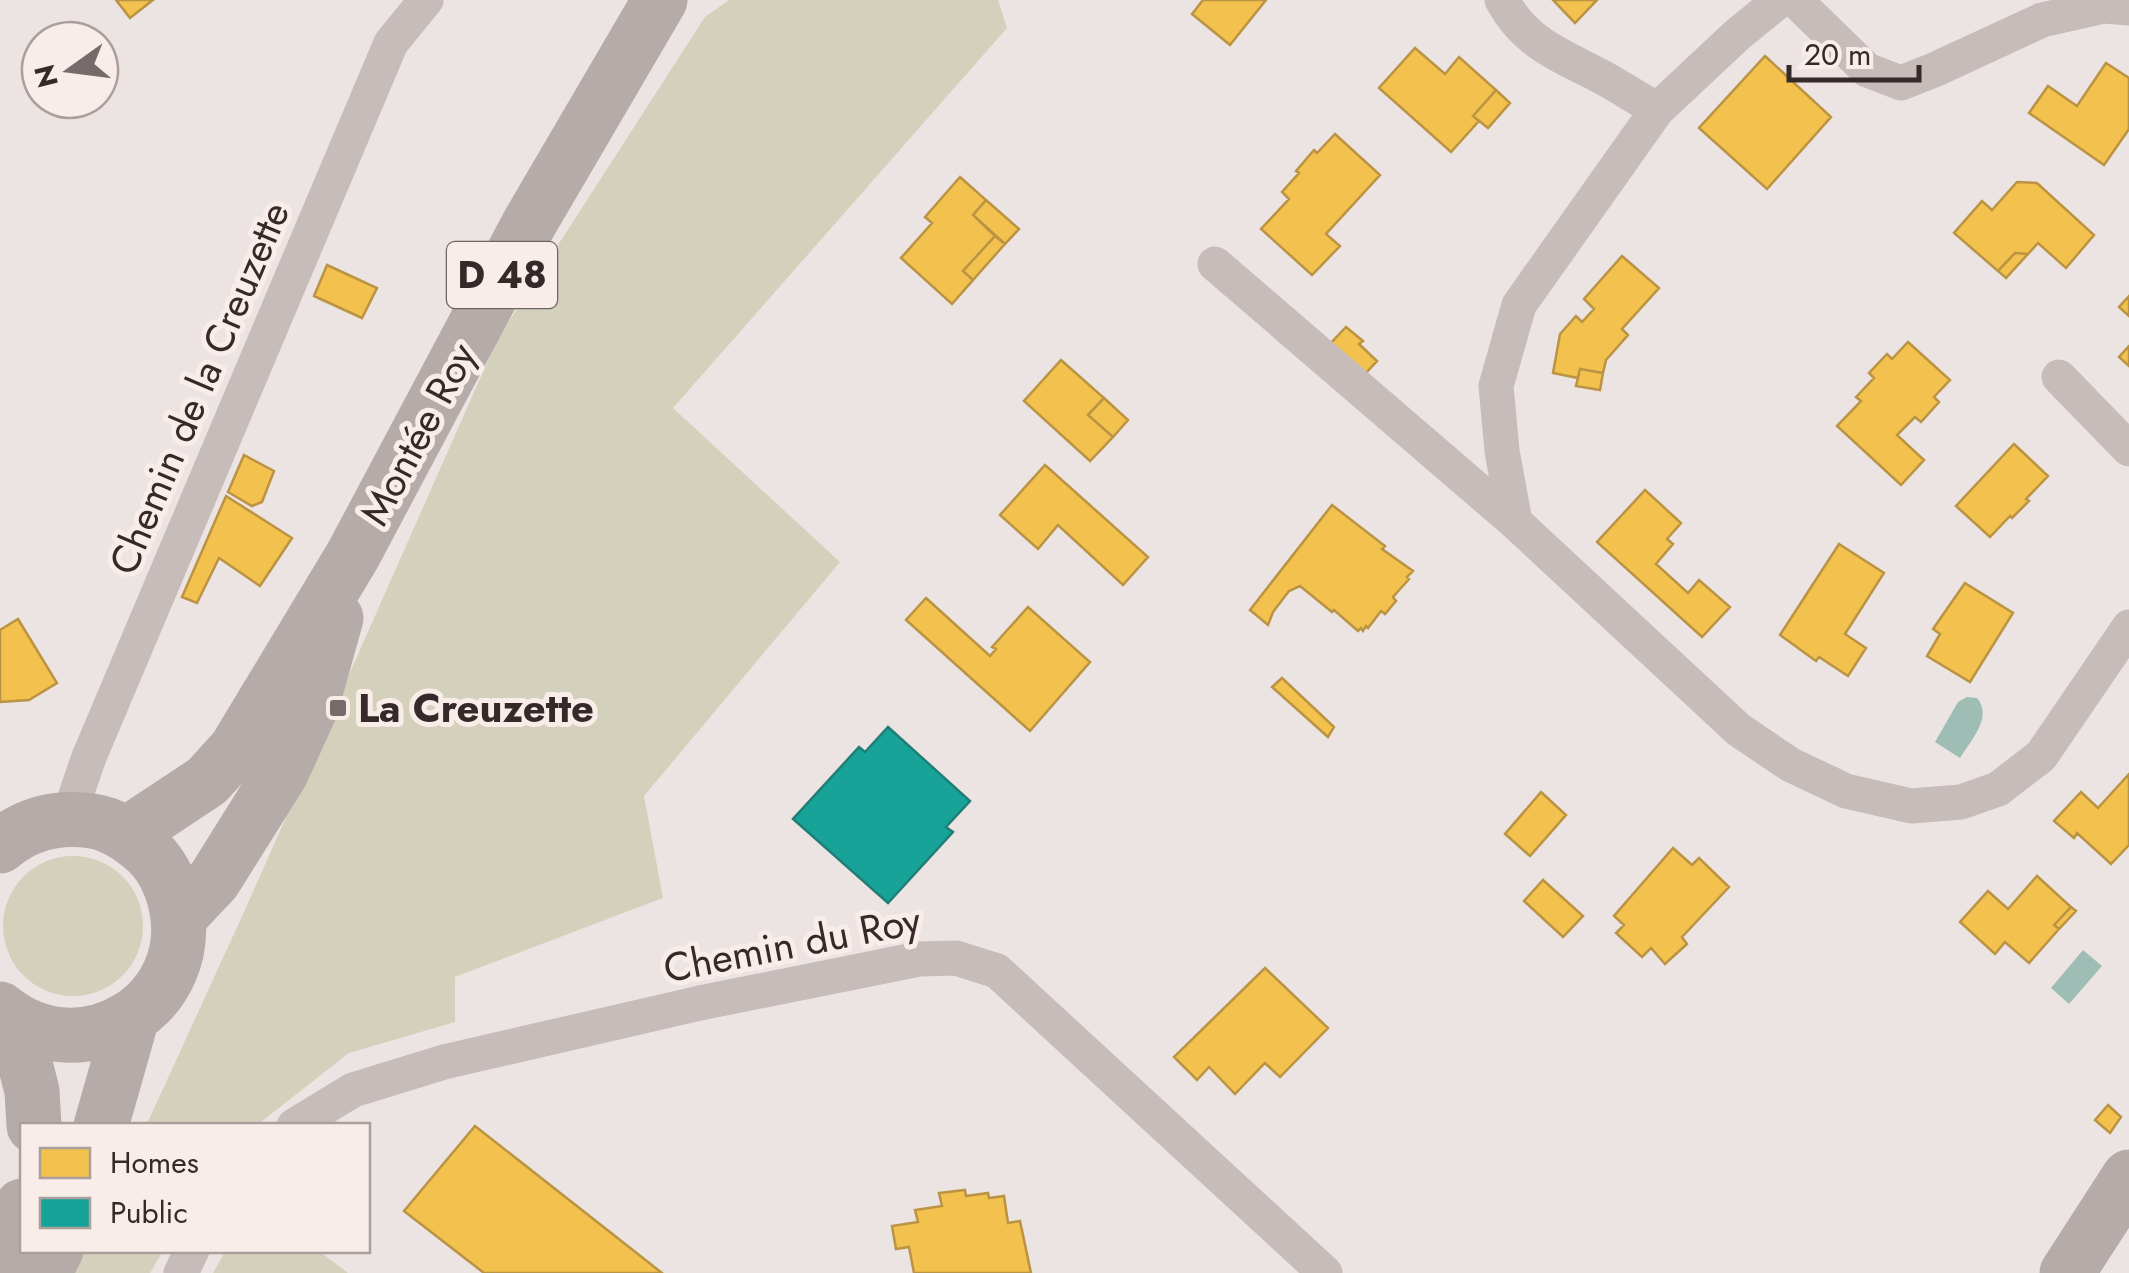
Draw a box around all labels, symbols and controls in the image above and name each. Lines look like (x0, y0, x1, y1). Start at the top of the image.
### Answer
north arrow (20, 20, 120, 120)
scale bar (1789, 20, 1919, 82)
text: 20 m (1804, 33, 1871, 76)
text: N (24, 60, 69, 92)
street label: Chemin de la Creuzette (94, 193, 304, 583)
road number: D 48 (447, 242, 557, 308)
street label: Montée Roy (346, 332, 491, 536)
place label: La Creuzette (358, 679, 594, 737)
marker: La Creuzette (327, 697, 349, 719)
street label: Chemin du Roy (659, 891, 926, 997)
legend (20, 1123, 370, 1253)
text: Homes (110, 1141, 199, 1184)
text: Public (110, 1191, 188, 1234)

